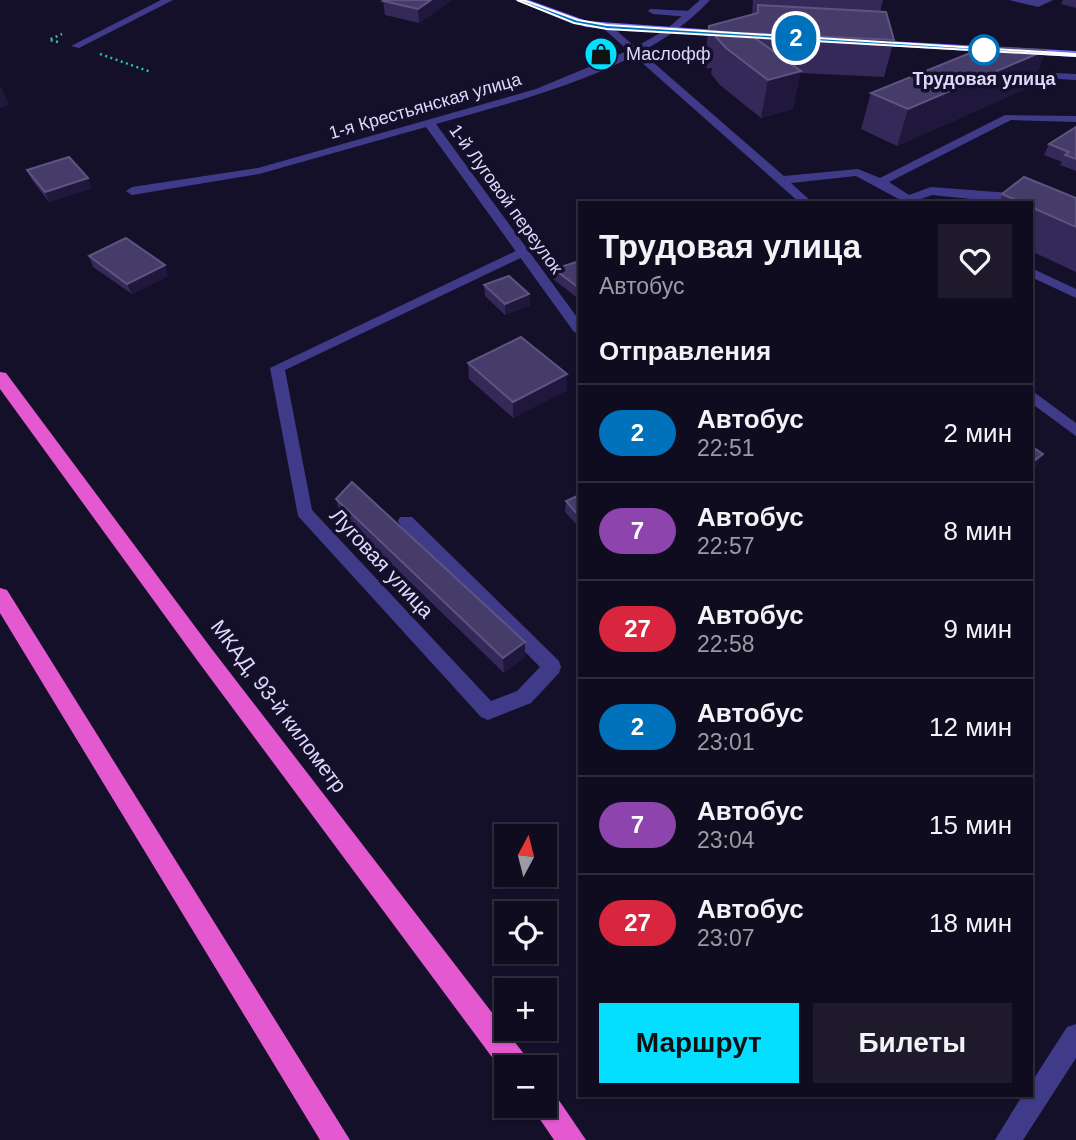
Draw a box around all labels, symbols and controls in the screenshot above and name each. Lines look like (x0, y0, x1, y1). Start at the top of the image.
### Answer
line badge: 2 (773, 15, 819, 61)
text: 2 (789, 24, 803, 51)
shop icon: Маслофф (582, 35, 620, 73)
marker: Трудовая улица (969, 35, 999, 65)
place label: Маслофф (626, 44, 711, 64)
street label: 1-я Крестьянская улица (327, 69, 524, 143)
place label: Трудовая улица (913, 69, 1056, 89)
street label: 1-й Луговой переулок (445, 121, 567, 278)
button: heart (938, 224, 1012, 298)
text: Трудовая улица (599, 228, 861, 265)
text: Автобус (599, 273, 685, 299)
text: Отправления (599, 336, 771, 366)
text: Автобус (697, 404, 804, 434)
text: 2 мин (944, 418, 1012, 448)
text: 2 (631, 419, 644, 446)
text: 22:51 (697, 435, 755, 461)
text: Автобус (697, 502, 804, 532)
street label: Луговая улица (326, 504, 439, 623)
text: 8 мин (944, 516, 1012, 546)
text: 7 (631, 517, 644, 544)
text: 22:57 (697, 533, 755, 559)
text: Автобус (697, 600, 804, 630)
text: 9 мин (944, 614, 1012, 644)
street label: МКАД, 93-й километр (207, 615, 351, 797)
text: 27 (624, 615, 651, 642)
text: 22:58 (697, 631, 755, 657)
text: Автобус (697, 698, 804, 728)
text: 12 мин (929, 712, 1012, 742)
text: 2 (631, 713, 644, 740)
text: 23:01 (697, 729, 755, 755)
text: Автобус (697, 796, 804, 826)
text: 15 мин (929, 810, 1012, 840)
text: 7 (631, 811, 644, 838)
north arrow (494, 824, 556, 887)
map controls (494, 824, 557, 1118)
text: 23:04 (697, 827, 755, 853)
text: Автобус (697, 894, 804, 924)
button: locate (494, 901, 557, 964)
text: 18 мин (929, 908, 1012, 938)
text: 27 (624, 909, 651, 936)
text: 23:07 (697, 925, 755, 951)
button: + (494, 978, 557, 1041)
button: Маршрут (599, 1003, 799, 1083)
button: Билеты (813, 1003, 1012, 1083)
button: − (494, 1055, 557, 1118)

